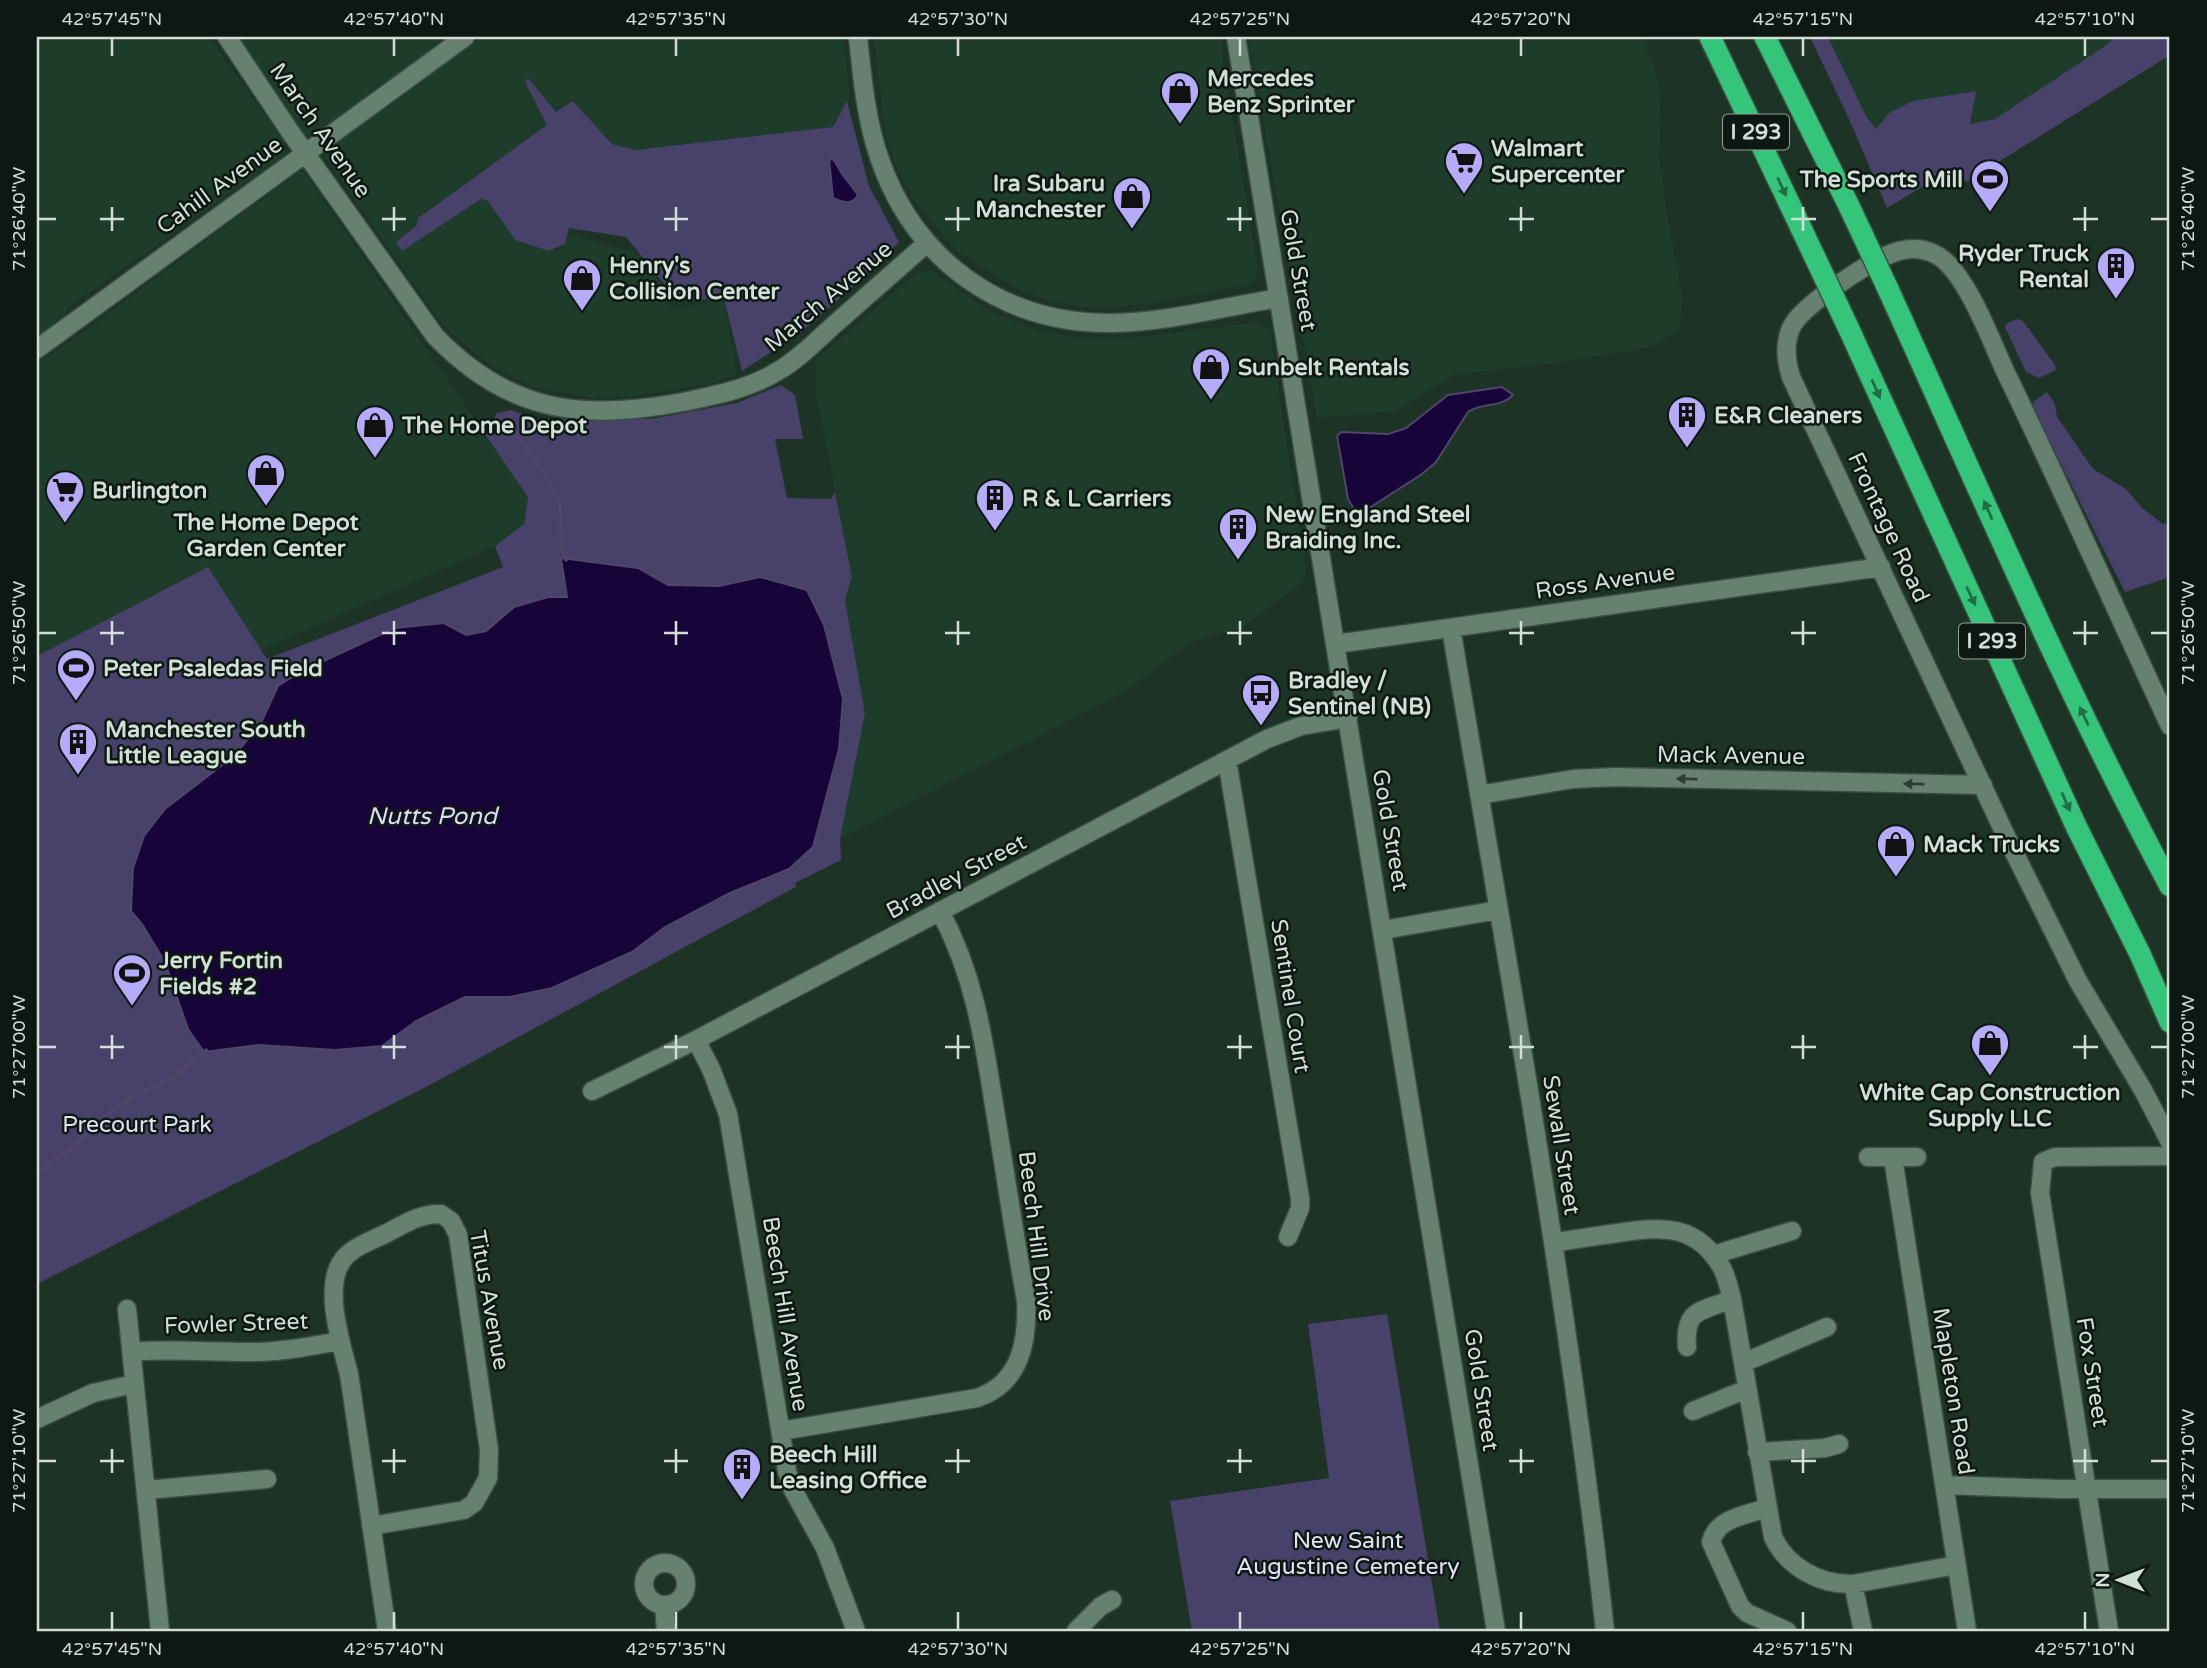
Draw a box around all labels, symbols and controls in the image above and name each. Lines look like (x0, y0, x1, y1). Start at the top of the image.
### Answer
text: 42°57'45"N (62, 8, 162, 30)
text: 42°57'40"N (344, 8, 444, 30)
text: 42°57'35"N (626, 8, 726, 30)
text: 42°57'30"N (908, 8, 1008, 30)
text: 42°57'25"N (1190, 8, 1290, 30)
text: 42°57'20"N (1471, 8, 1571, 30)
text: 42°57'15"N (1753, 8, 1853, 30)
text: 42°57'10"N (2035, 8, 2135, 30)
street label: March Avenue (263, 58, 377, 203)
place label: Mercedes Benz Sprinter (1207, 65, 1356, 119)
shop icon: Mercedes Benz Sprinter (1159, 70, 1201, 125)
road number: I 293 (1723, 114, 1789, 150)
street label: Cahill Avenue (151, 131, 288, 241)
place label: Walmart Supercenter (1491, 135, 1626, 189)
supermarket icon: Walmart Supercenter (1443, 140, 1485, 195)
sports icon: The Sports Mill (1969, 158, 2011, 213)
place label: The Sports Mill (1799, 166, 1963, 194)
text: 71°26'40"W (8, 167, 30, 271)
text: 71°26'40"W (2177, 167, 2199, 271)
place label: Ira Subaru Manchester (975, 170, 1106, 224)
shop icon: Ira Subaru Manchester (1111, 175, 1153, 230)
one-way arrow (1776, 177, 1787, 197)
street label: Gold Street (1274, 207, 1323, 334)
street label: March Avenue (759, 235, 898, 358)
place label: Ryder Truck Rental (1958, 240, 2089, 294)
building icon: Ryder Truck Rental (2095, 245, 2137, 300)
place label: Henry's Collision Center (609, 252, 781, 306)
shop icon: Henry's Collision Center (561, 257, 603, 312)
shop icon: Sunbelt Rentals (1190, 346, 1232, 401)
place label: Sunbelt Rentals (1238, 354, 1410, 382)
one-way arrow (1870, 379, 1882, 399)
building icon: E&R Cleaners (1666, 394, 1708, 449)
place label: E&R Cleaners (1714, 402, 1862, 430)
shop icon: The Home Depot (354, 404, 396, 459)
place label: The Home Depot (401, 412, 587, 440)
street label: Frontage Road (1841, 448, 1935, 607)
shop icon: The Home Depot Garden Center (245, 452, 287, 507)
supermarket icon: Burlington (44, 469, 86, 524)
place label: Burlington (92, 477, 207, 505)
building icon: R & L Carriers (974, 477, 1016, 532)
place label: R & L Carriers (1022, 485, 1172, 513)
one-way arrow (1982, 500, 1994, 520)
place label: New England Steel Braiding Inc. (1265, 501, 1470, 555)
building icon: New England Steel Braiding Inc. (1217, 506, 1259, 561)
place label: The Home Depot Garden Center (172, 509, 359, 563)
street label: Ross Avenue (1534, 558, 1677, 606)
text: 71°26'50"W (8, 581, 30, 685)
text: 71°26'50"W (2177, 581, 2199, 685)
one-way arrow (1965, 586, 1977, 606)
road number: I 293 (1959, 624, 2025, 658)
sports icon: Peter Psaledas Field (55, 647, 97, 702)
place label: Peter Psaledas Field (103, 655, 323, 683)
place label: Bradley / Sentinel (NB) (1288, 667, 1431, 721)
bus stop icon: Bradley / Sentinel (NB) (1240, 672, 1282, 727)
one-way arrow (2078, 706, 2090, 726)
place label: Manchester South Little League (105, 716, 306, 770)
building icon: Manchester South Little League (57, 721, 99, 776)
street label: Mack Avenue (1657, 741, 1805, 771)
street label: Gold Street (1366, 767, 1415, 894)
one-way arrow (1676, 773, 1698, 785)
one-way arrow (1903, 778, 1925, 789)
one-way arrow (2060, 792, 2072, 812)
water label: Nutts Pond (367, 802, 500, 831)
shop icon: Mack Trucks (1875, 823, 1917, 878)
street label: Bradley Street (882, 828, 1032, 926)
place label: Mack Trucks (1923, 831, 2060, 859)
street label: Sentinel Court (1264, 917, 1316, 1075)
place label: Jerry Fortin Fields #2 (158, 947, 283, 1001)
sports icon: Jerry Fortin Fields #2 (111, 952, 153, 1007)
text: 71°27'00"W (8, 995, 30, 1099)
text: 71°27'00"W (2177, 995, 2199, 1099)
shop icon: White Cap Construction Supply LLC (1969, 1022, 2011, 1077)
street label: Sewall Street (1536, 1073, 1586, 1217)
place label: White Cap Construction Supply LLC (1860, 1079, 2120, 1133)
park label: Precourt Park (62, 1111, 212, 1139)
street label: Beech Hill Drive (1012, 1150, 1060, 1323)
street label: Beech Hill Avenue (756, 1215, 814, 1414)
street label: Titus Avenue (463, 1228, 515, 1372)
street label: Mapleton Road (1926, 1306, 1980, 1477)
street label: Fowler Street (163, 1307, 309, 1341)
street label: Fox Street (2070, 1315, 2115, 1429)
street label: Gold Street (1458, 1327, 1505, 1453)
text: 71°27'10"W (8, 1409, 30, 1513)
text: 71°27'10"W (2177, 1409, 2199, 1513)
place label: Beech Hill Leasing Office (769, 1441, 927, 1495)
building icon: Beech Hill Leasing Office (721, 1446, 763, 1501)
park label: New Saint Augustine Cemetery (1236, 1527, 1460, 1581)
north arrow (2084, 1546, 2154, 1616)
text: N (2092, 1572, 2114, 1588)
text: 42°57'45"N (62, 1638, 162, 1660)
text: 42°57'40"N (344, 1638, 444, 1660)
text: 42°57'35"N (626, 1638, 726, 1660)
text: 42°57'30"N (908, 1638, 1008, 1660)
text: 42°57'25"N (1190, 1638, 1290, 1660)
text: 42°57'20"N (1471, 1638, 1571, 1660)
text: 42°57'15"N (1753, 1638, 1853, 1660)
text: 42°57'10"N (2035, 1638, 2135, 1660)

